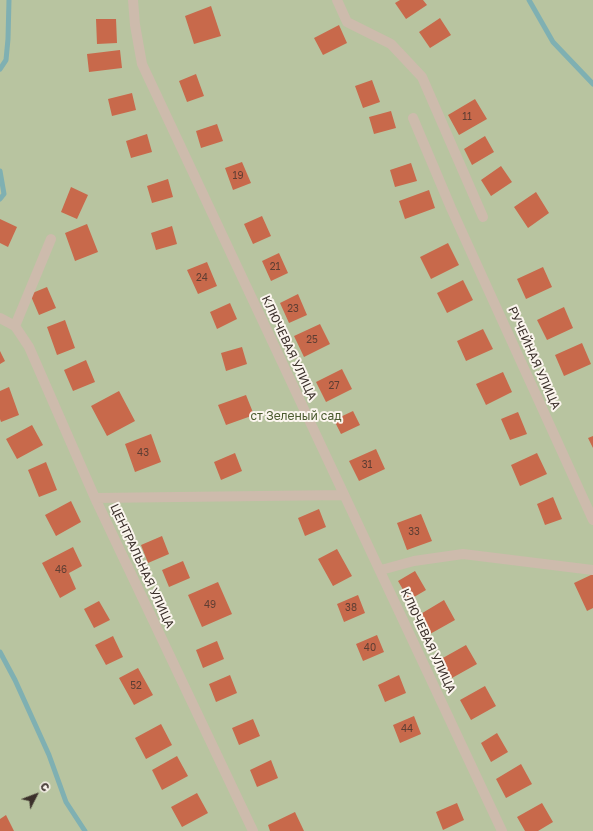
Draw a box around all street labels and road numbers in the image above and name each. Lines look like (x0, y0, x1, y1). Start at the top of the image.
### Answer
street label: КЛЮЧЕВАЯ УЛИЦА (258, 293, 320, 403)
street label: РУЧЕЙНАЯ УЛИЦА (505, 304, 563, 412)
street label: ЦЕНТРАЛЬНАЯ УЛИЦА (107, 501, 177, 631)
street label: КЛЮЧЕВАЯ УЛИЦА (397, 586, 459, 696)

